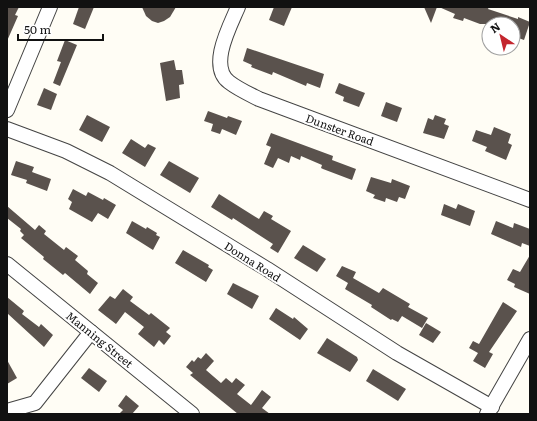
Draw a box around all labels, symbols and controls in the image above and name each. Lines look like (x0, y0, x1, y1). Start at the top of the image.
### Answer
scale bar (18, 16, 103, 42)
north arrow (481, 16, 521, 56)
text: N (486, 18, 503, 36)
text: 50 m (24, 20, 51, 38)
street label: Dunster Road (304, 109, 377, 149)
street label: Donna Road (222, 237, 285, 285)
street label: Manning Street (63, 307, 137, 371)

